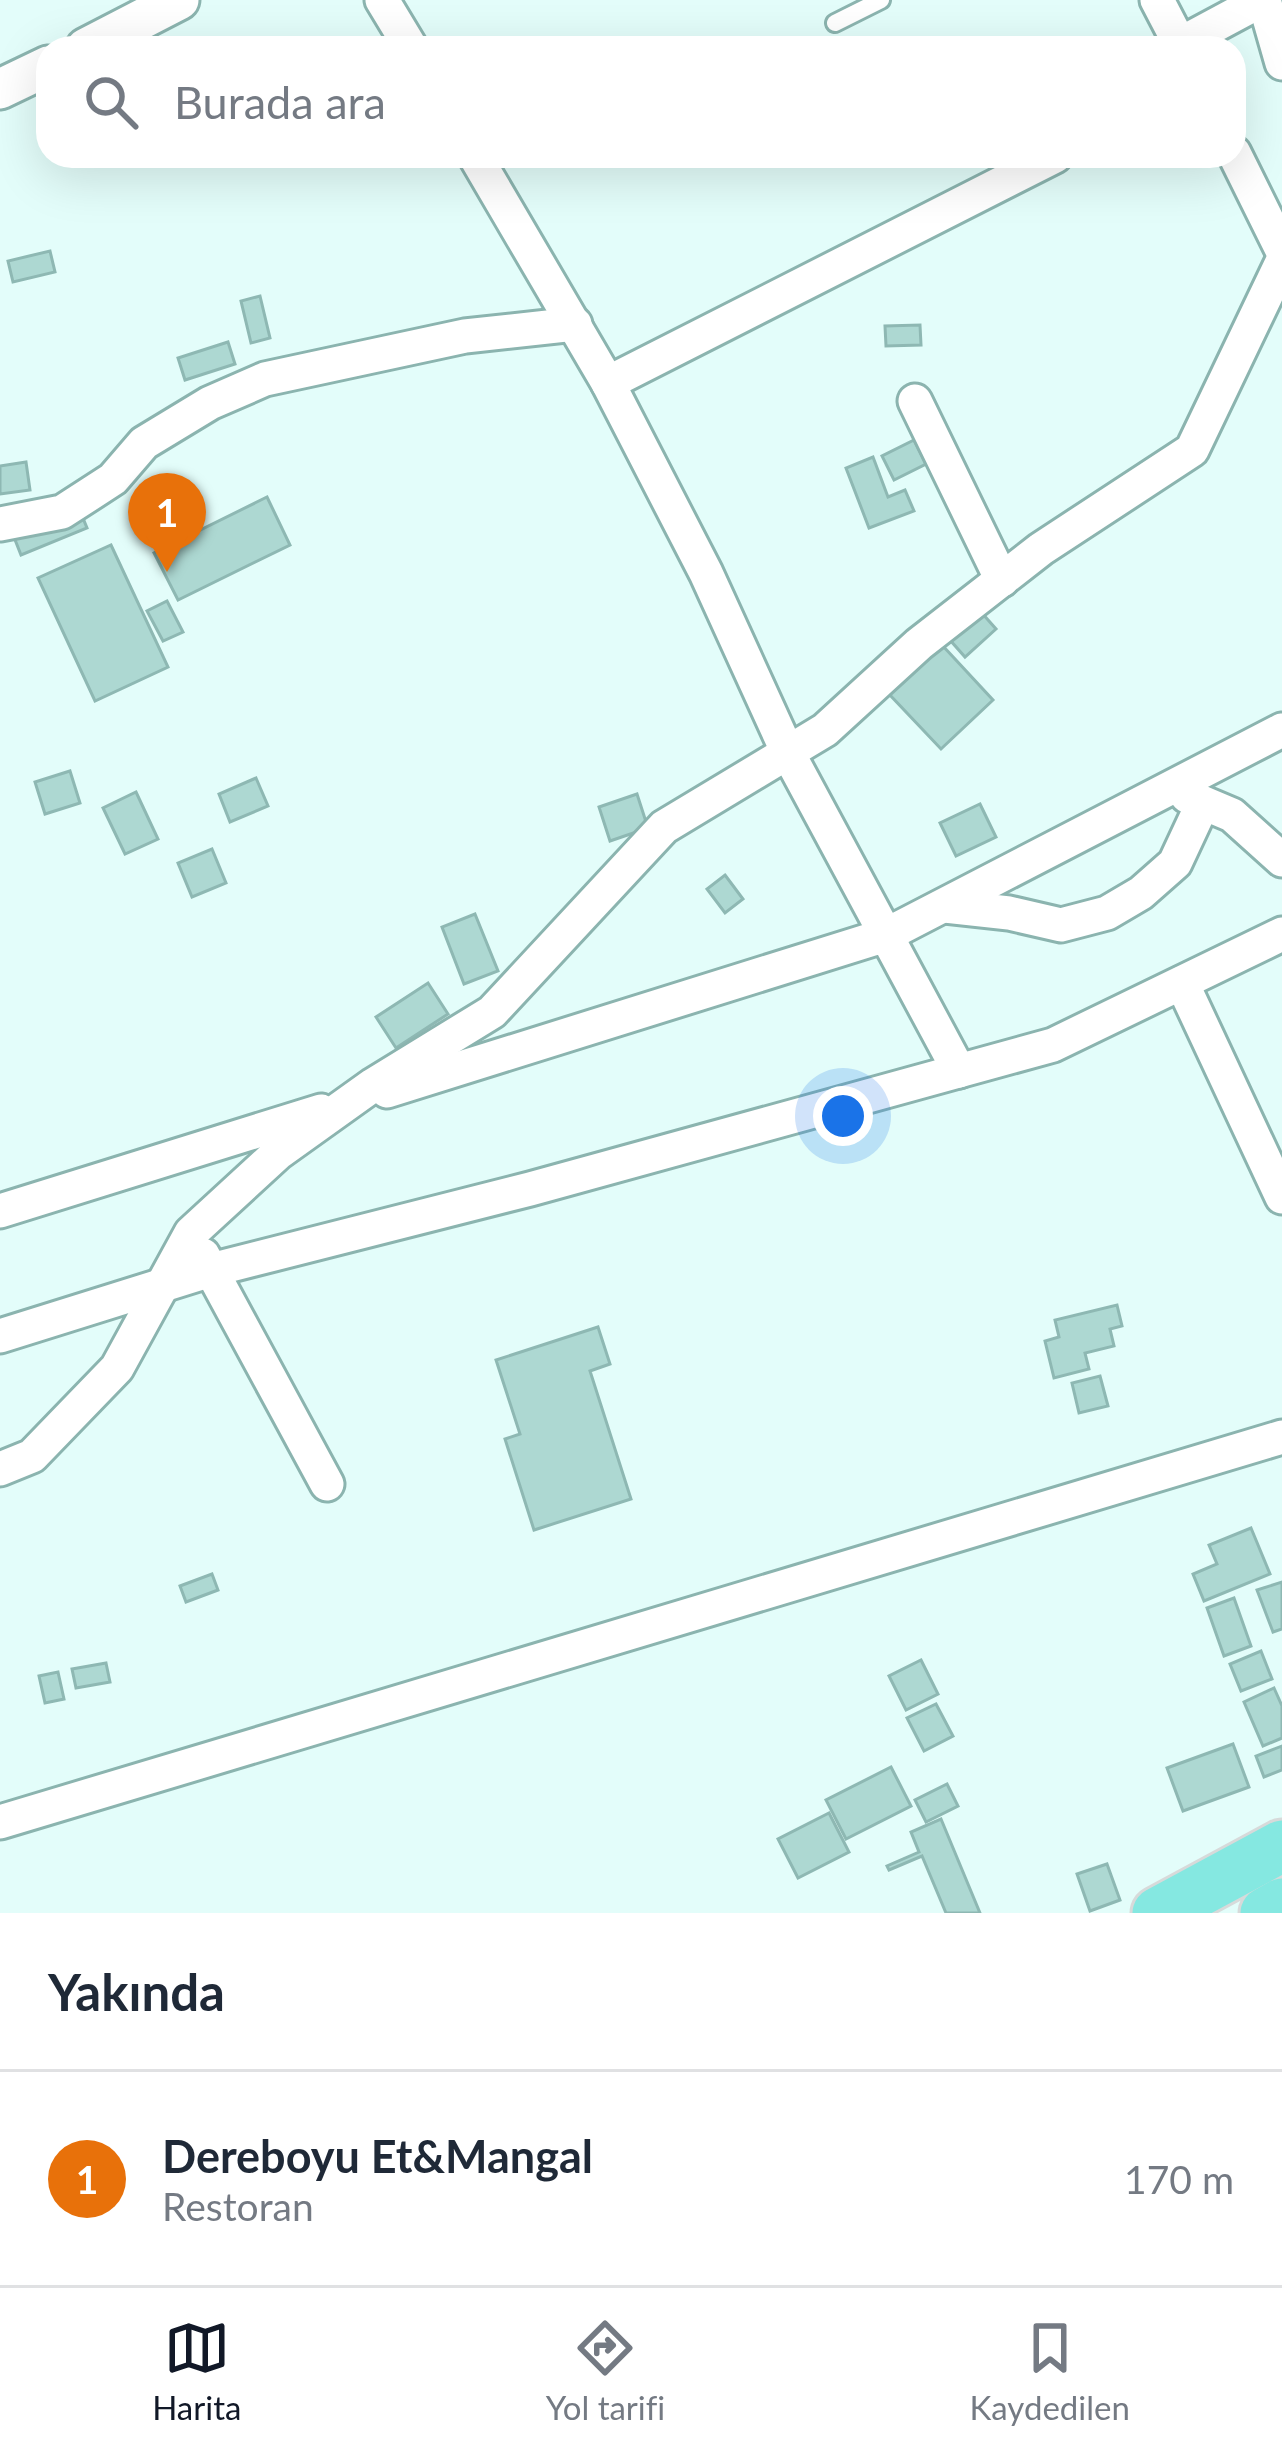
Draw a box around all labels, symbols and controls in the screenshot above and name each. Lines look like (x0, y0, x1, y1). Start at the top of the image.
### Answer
search box (36, 36, 1246, 168)
icon: search (78, 69, 144, 135)
text: Burada ara (174, 75, 386, 129)
pin: 1 (128, 473, 206, 572)
your location (813, 1086, 873, 1146)
text: Yakında (48, 1961, 225, 2022)
text: Dereboyu Et&Mangal (162, 2129, 593, 2183)
text: 1 (76, 2156, 98, 2202)
text: 170 m (1124, 2156, 1234, 2202)
text: Restoran (162, 2183, 314, 2229)
tab: Harita (152, 2315, 241, 2427)
tab: Yol tarifi (546, 2315, 665, 2427)
tab: Kaydedilen (970, 2315, 1130, 2427)

